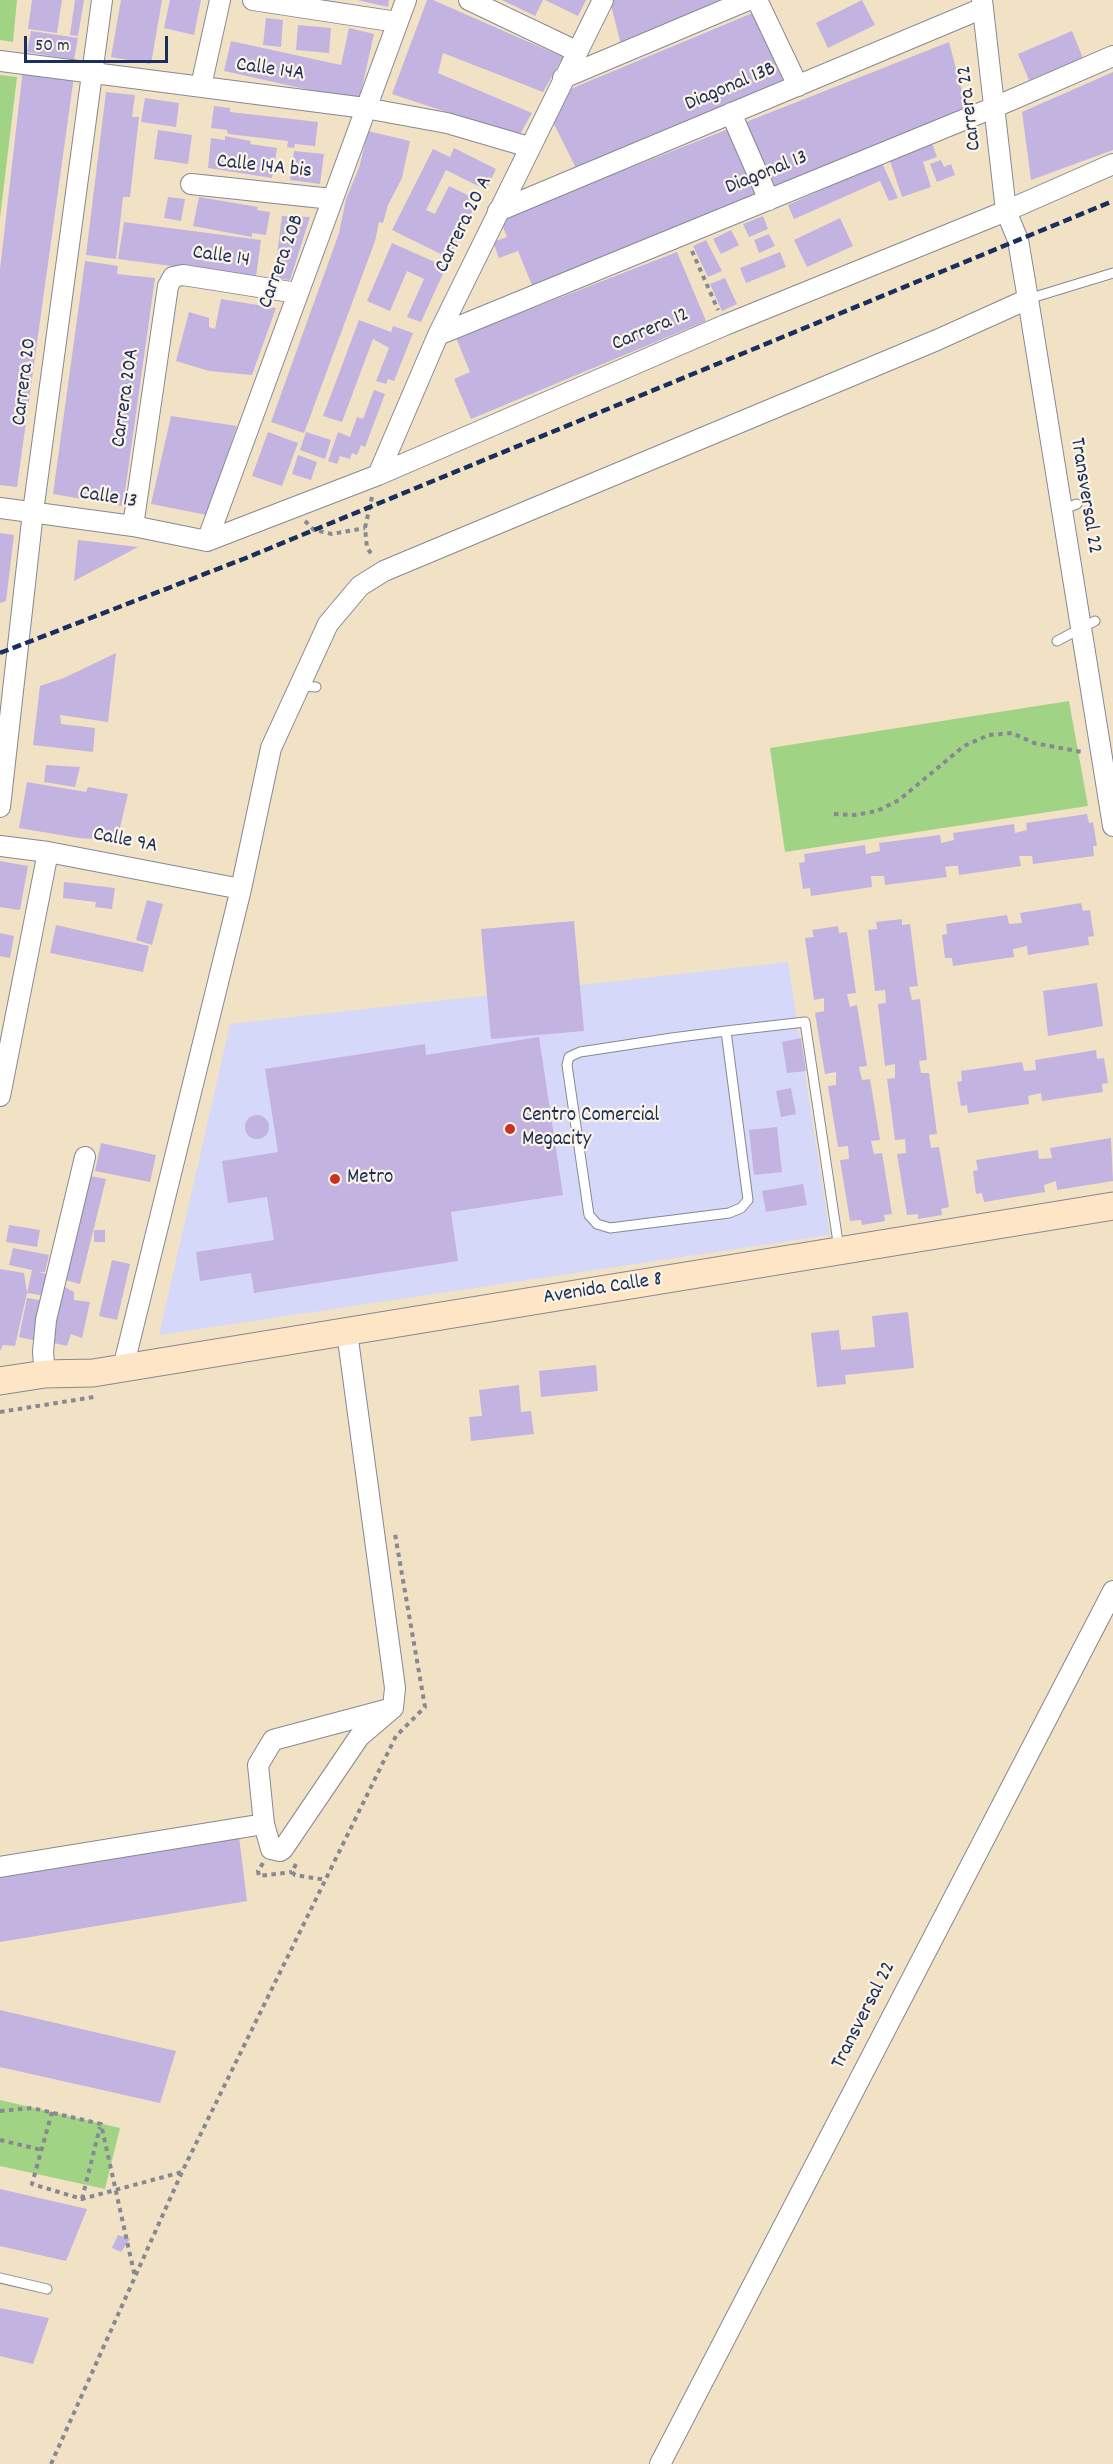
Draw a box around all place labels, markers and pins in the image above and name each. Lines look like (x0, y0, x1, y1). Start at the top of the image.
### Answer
place label: Centro Comercial Megacity (522, 1104, 659, 1154)
marker: Centro Comercial Megacity (503, 1122, 517, 1136)
place label: Metro (347, 1166, 393, 1192)
marker: Metro (328, 1172, 342, 1186)

